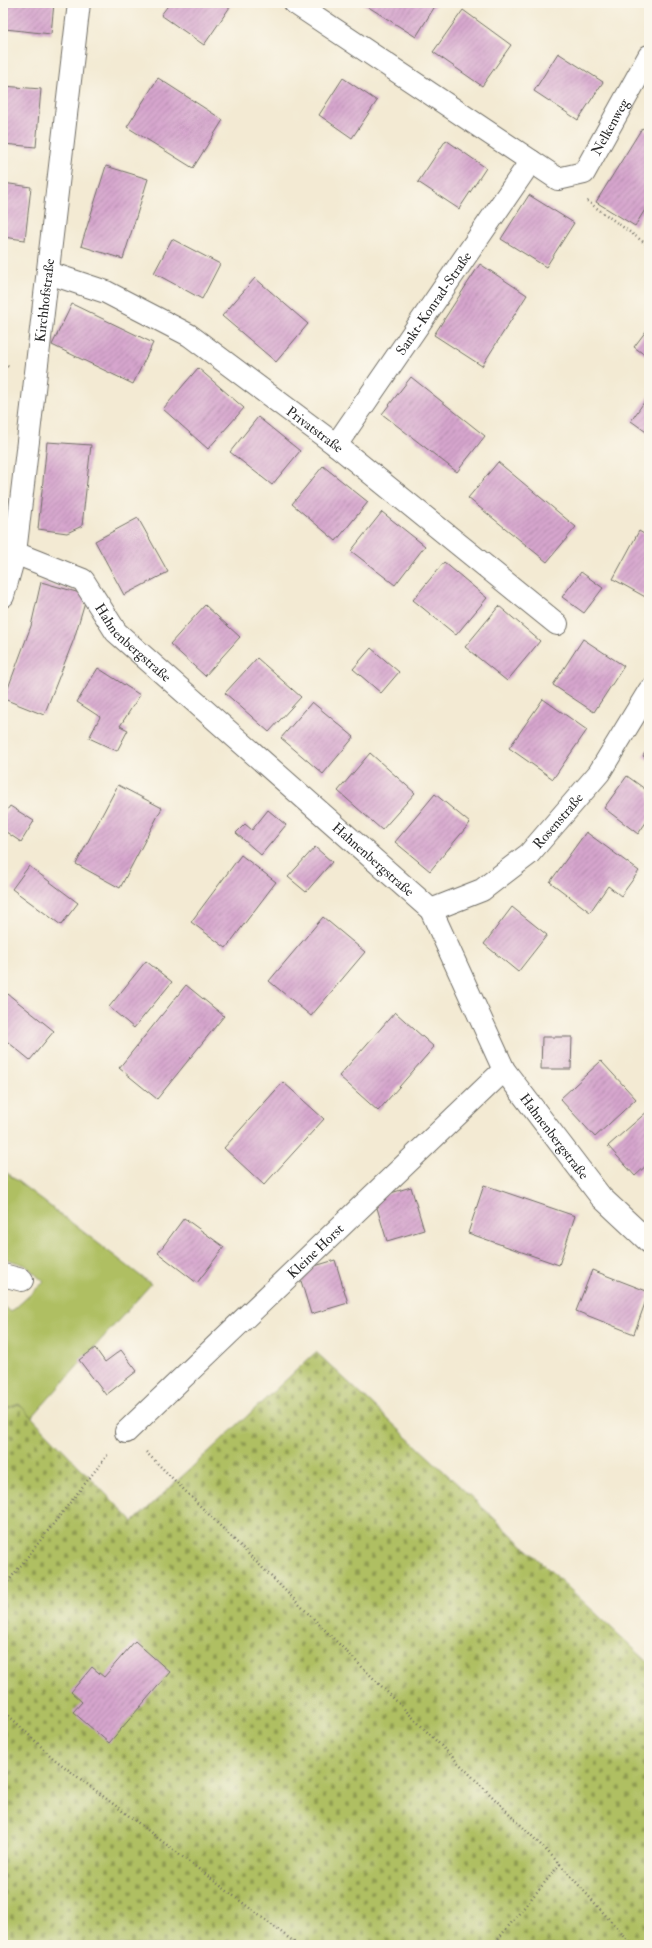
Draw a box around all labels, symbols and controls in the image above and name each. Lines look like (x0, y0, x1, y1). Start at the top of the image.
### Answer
street label: Nelkenweg (588, 95, 633, 158)
street label: Sankt-Konrad-Straße (392, 248, 475, 359)
street label: Kirchhofstraße (32, 258, 58, 343)
street label: Privatstraße (283, 403, 347, 457)
street label: Hahnenbergstraße (91, 600, 175, 686)
street label: Rosenstraße (529, 790, 587, 852)
street label: Hahnenbergstraße (329, 819, 418, 900)
street label: Hahnenbergstraße (516, 1090, 592, 1183)
street label: Kleine Horst (284, 1220, 348, 1282)

